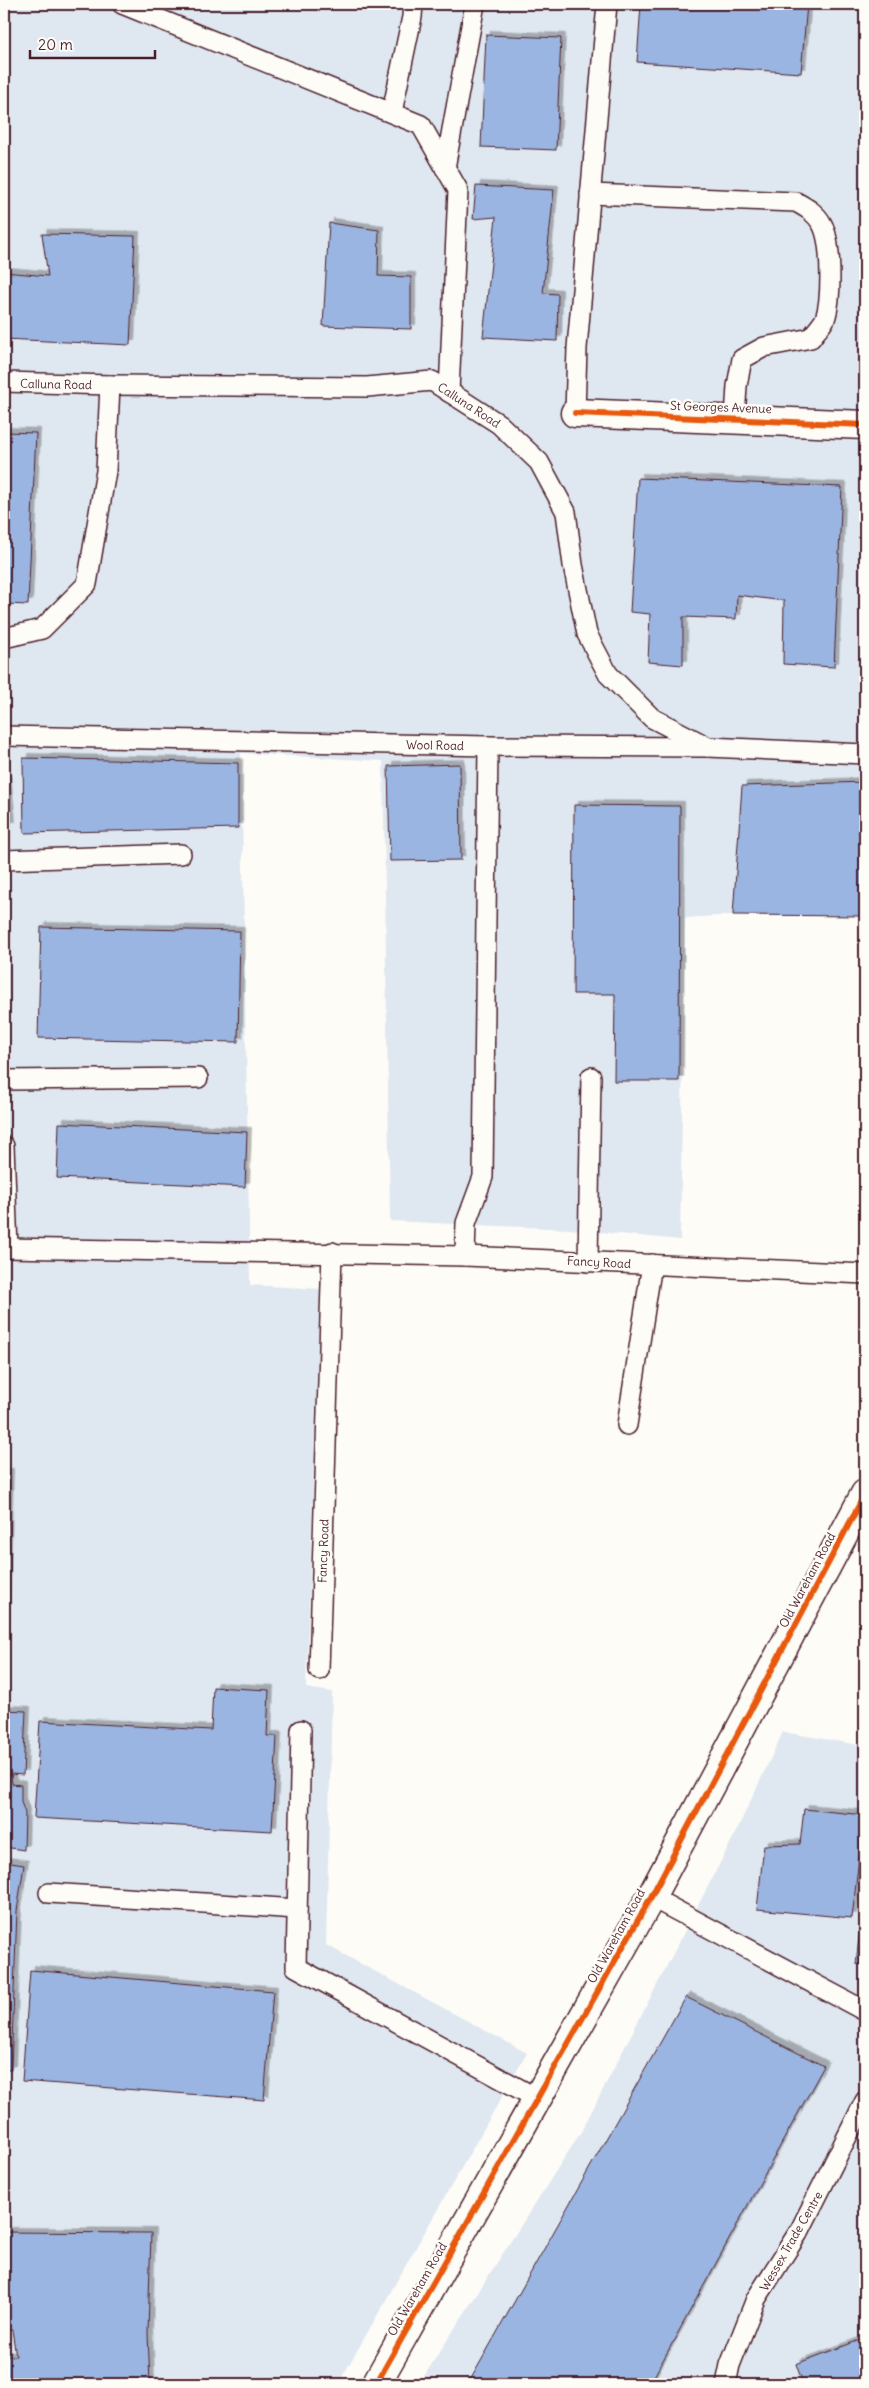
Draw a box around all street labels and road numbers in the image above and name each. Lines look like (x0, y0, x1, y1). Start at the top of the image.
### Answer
street label: Calluna Road (20, 376, 92, 392)
street label: Calluna Road (435, 379, 503, 431)
street label: St Georges Avenue (670, 398, 772, 416)
street label: Wool Road (406, 737, 464, 753)
street label: Fancy Road (567, 1253, 631, 1271)
street label: Fancy Road (314, 1519, 332, 1583)
street label: Old Wareham Road (776, 1530, 838, 1630)
street label: Old Wareham Road (584, 1886, 648, 1986)
street label: Wessex Trade Centre (756, 2189, 826, 2293)
street label: Old Wareham Road (384, 2240, 450, 2338)

